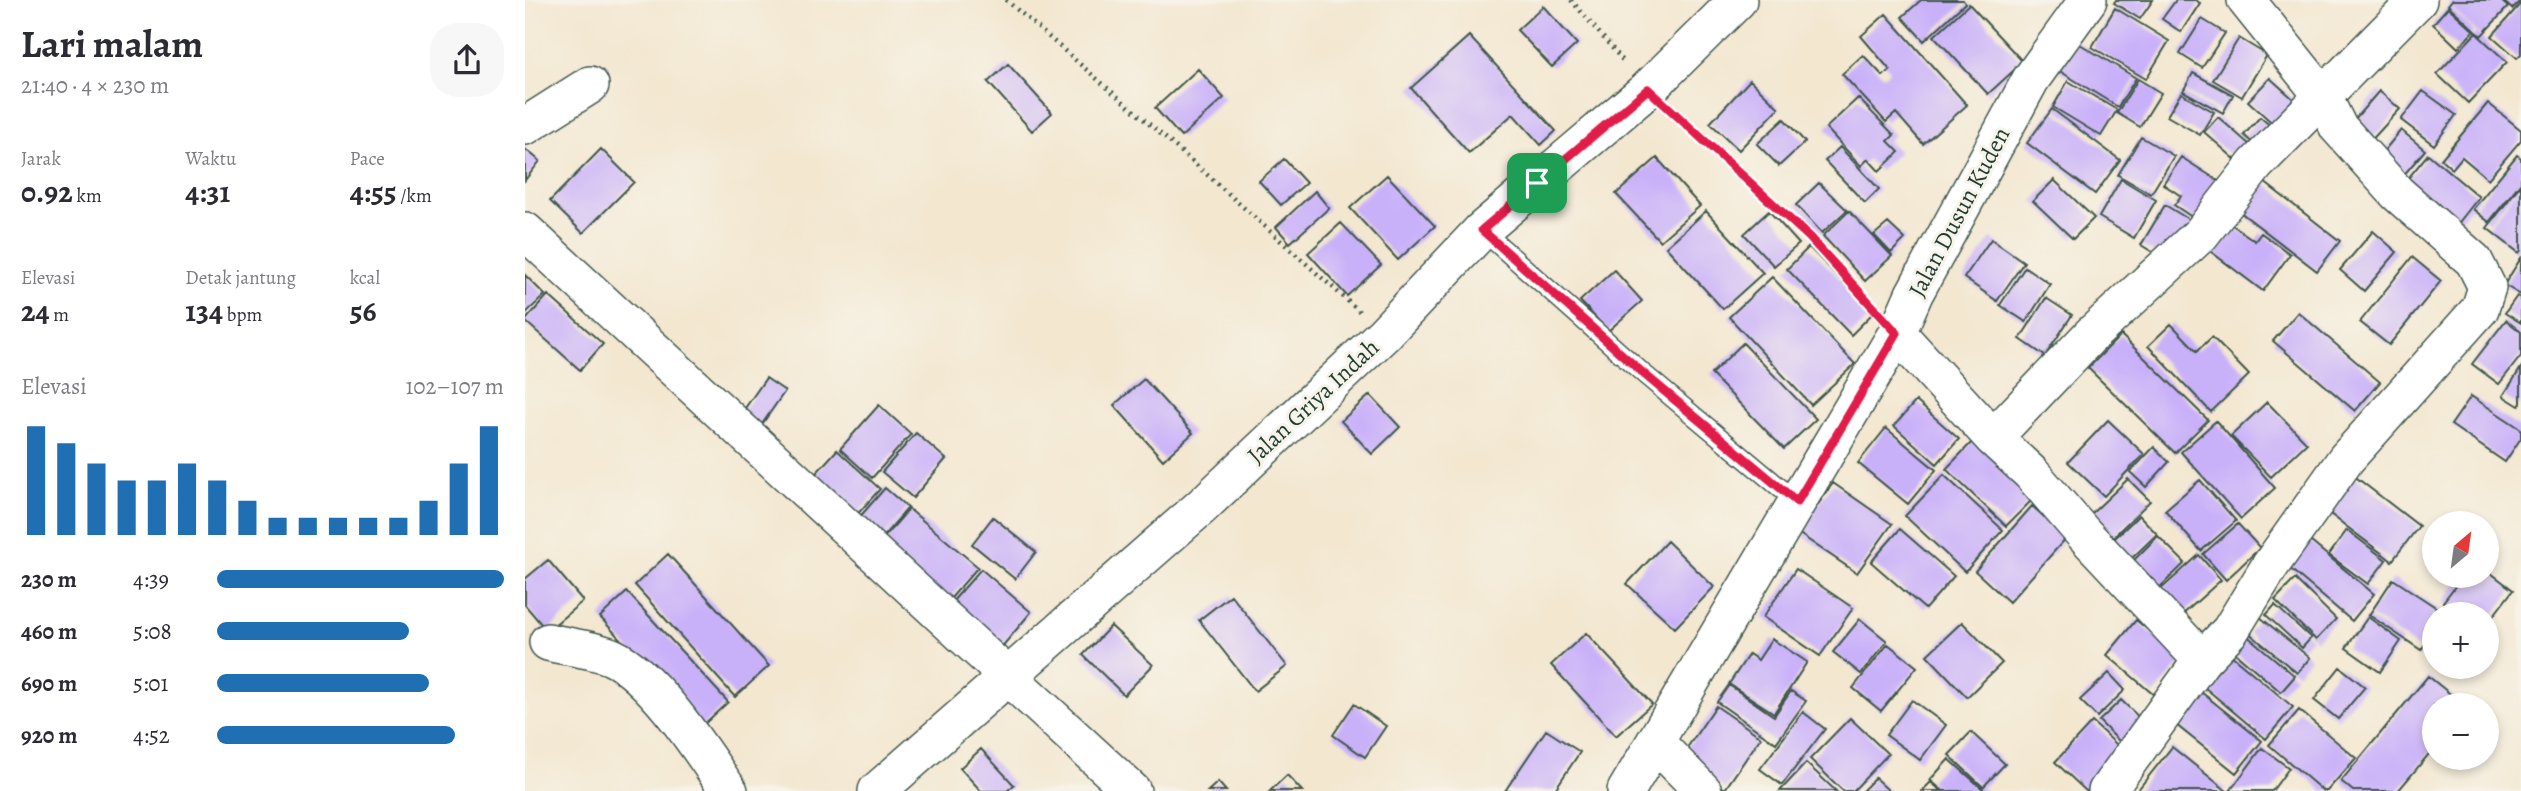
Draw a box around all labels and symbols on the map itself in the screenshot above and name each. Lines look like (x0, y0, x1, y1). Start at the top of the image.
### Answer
street label: Jalan Dusun Kuden (1901, 121, 2017, 303)
pin (1507, 153, 1567, 213)
street label: Jalan Griya Indah (1240, 331, 1386, 470)
north arrow (2422, 511, 2499, 588)

